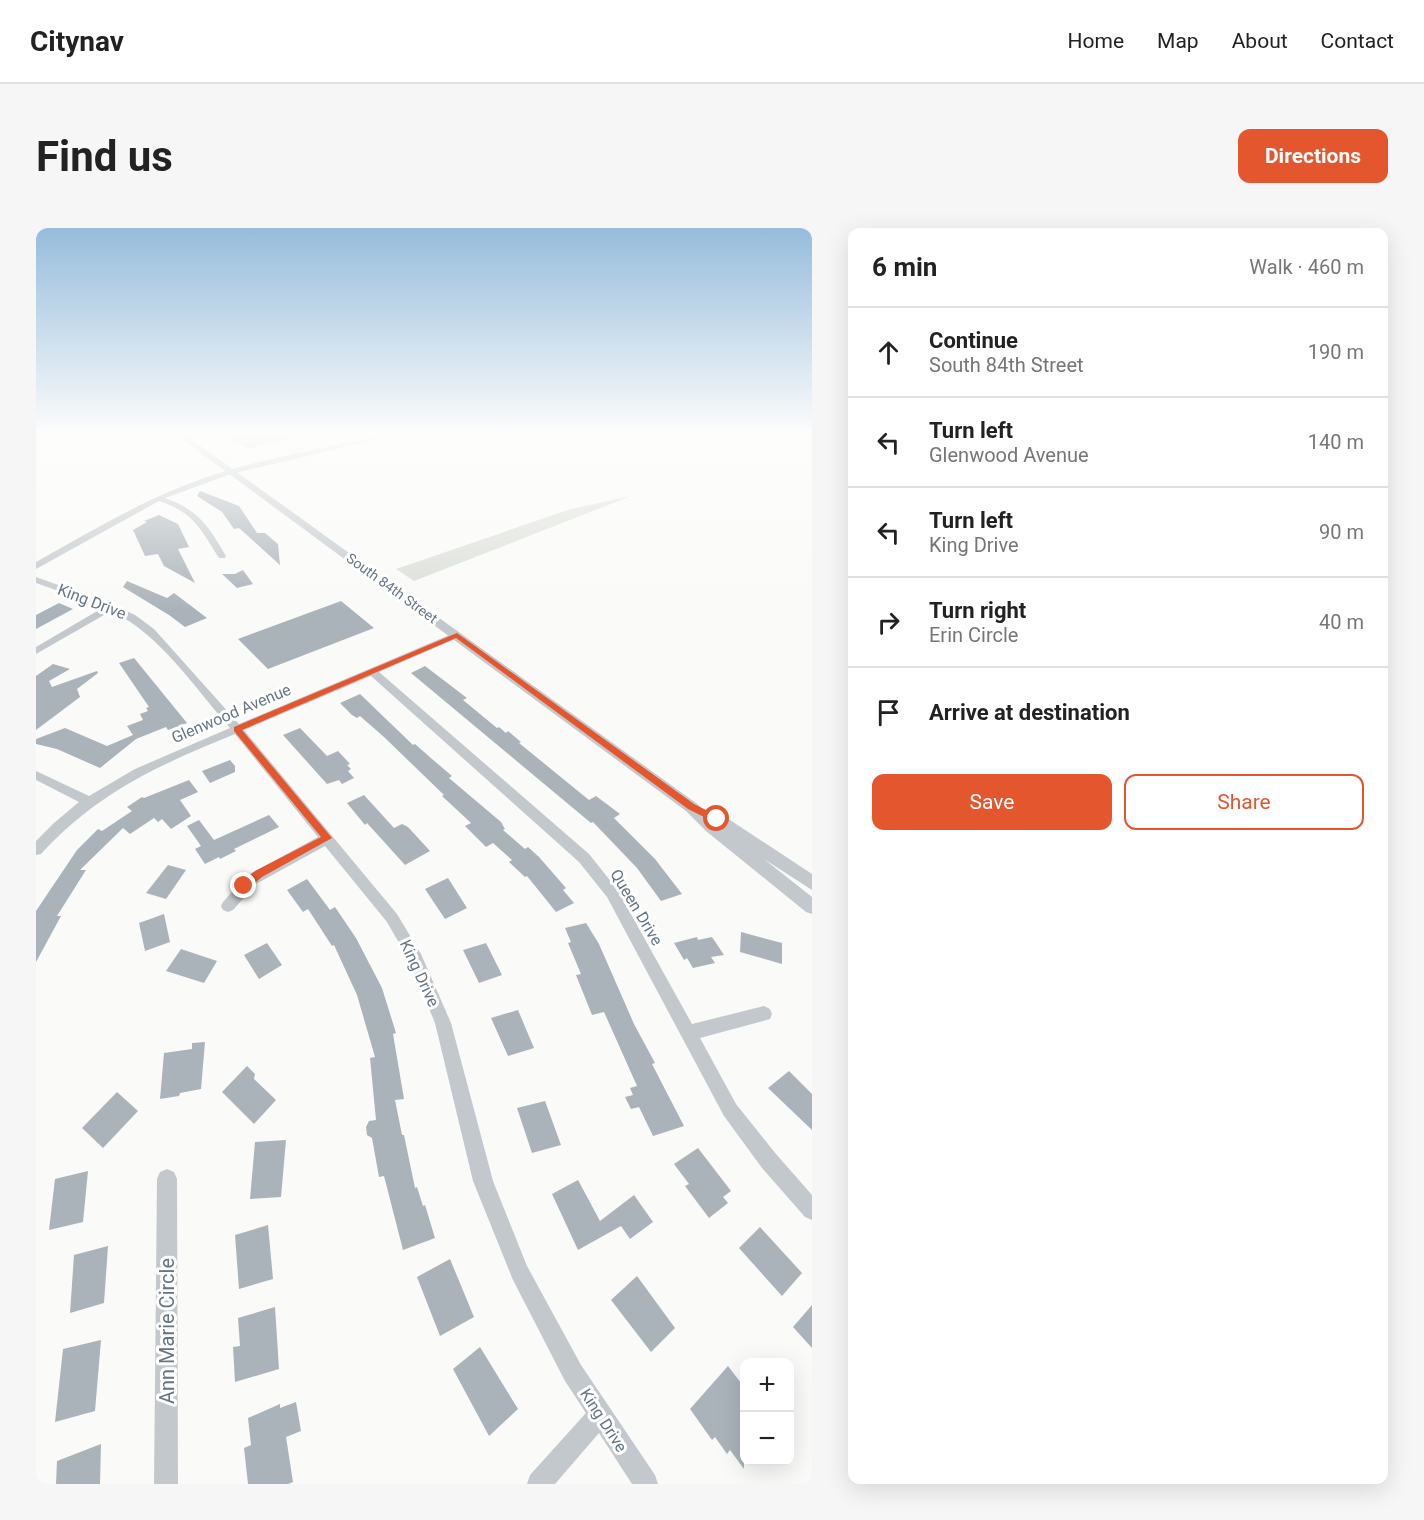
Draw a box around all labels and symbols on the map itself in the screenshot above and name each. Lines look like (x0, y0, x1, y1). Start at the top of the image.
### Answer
street label: South 84th Street (344, 550, 441, 627)
street label: King Drive (55, 580, 129, 623)
street label: Glenwood Avenue (169, 680, 294, 747)
route start (703, 805, 729, 831)
street label: Queen Drive (606, 866, 667, 949)
route end (230, 872, 256, 898)
street label: King Drive (396, 937, 443, 1010)
street label: Ann Marie Circle (155, 1258, 179, 1404)
street label: King Drive (576, 1385, 631, 1456)

